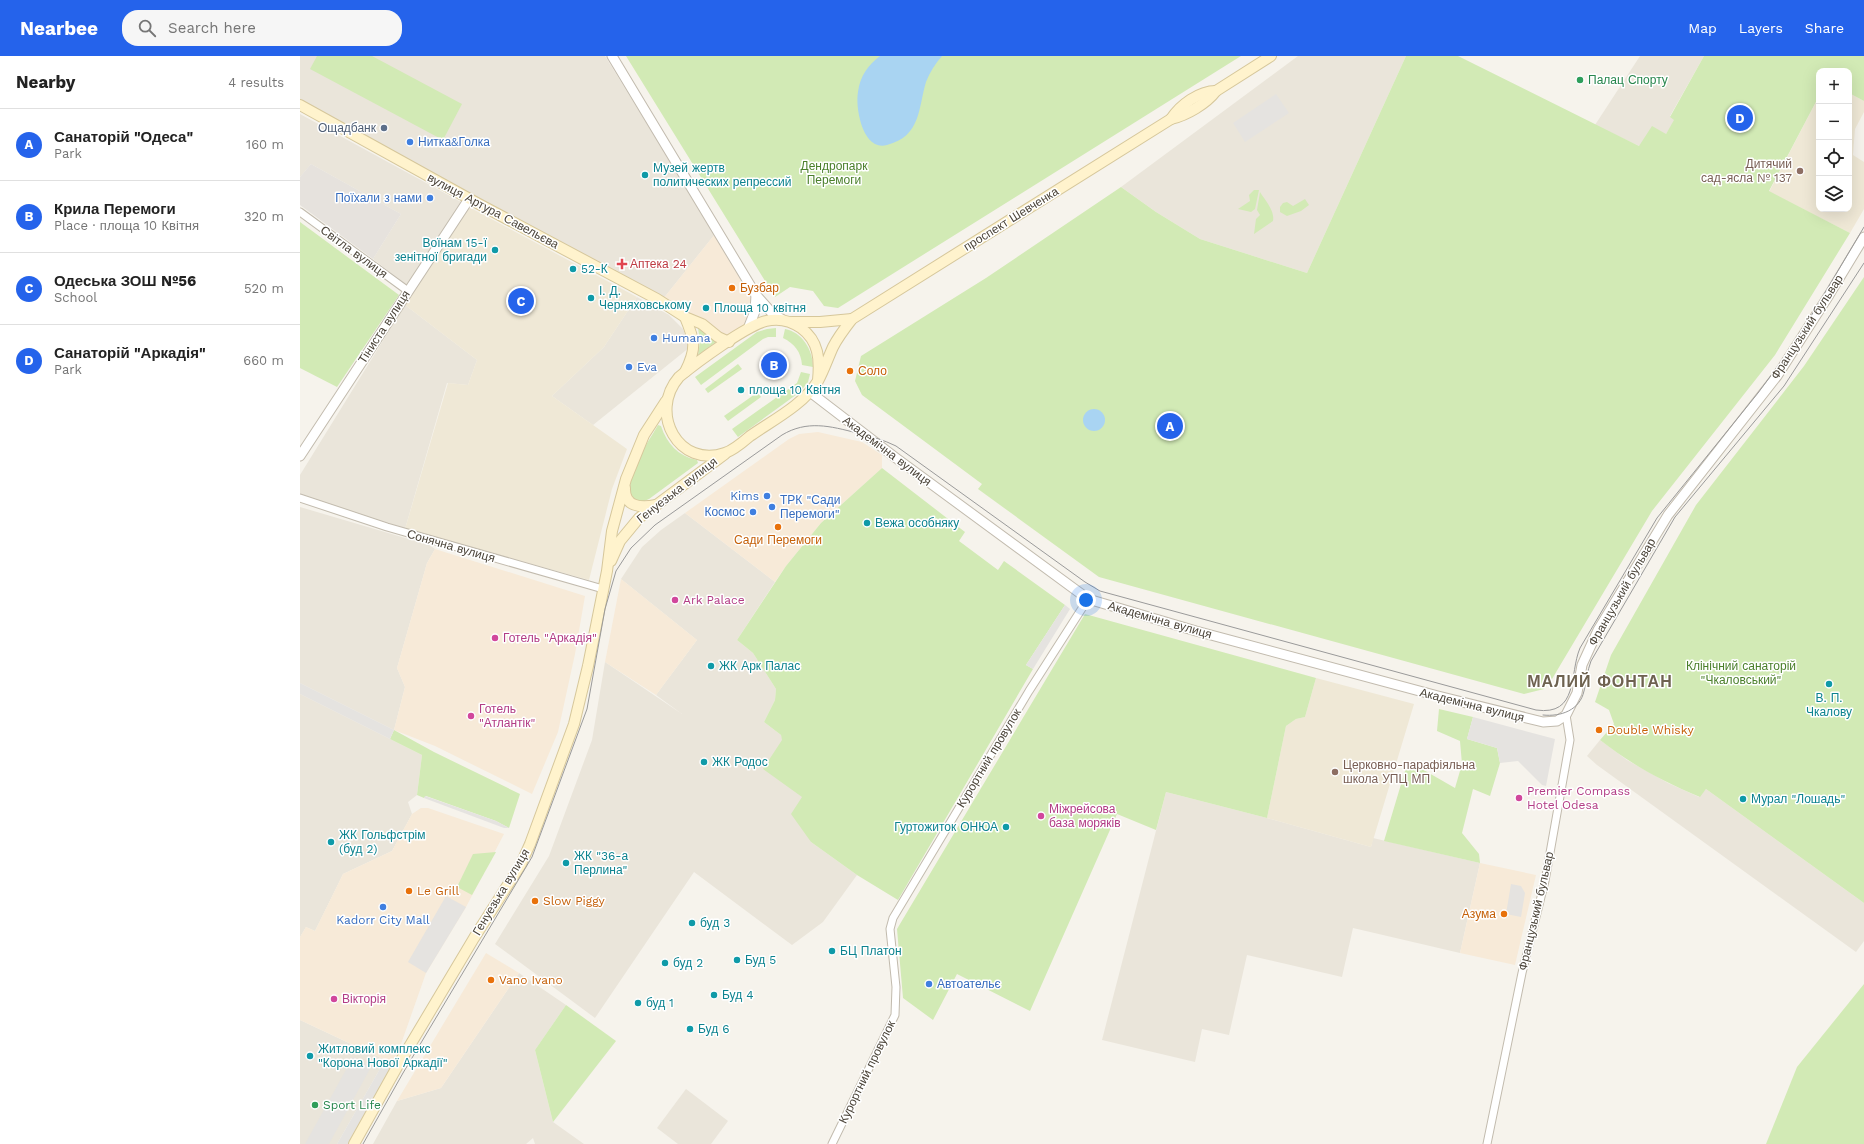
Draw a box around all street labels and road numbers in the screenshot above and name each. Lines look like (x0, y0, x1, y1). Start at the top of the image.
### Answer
street label: вулиця Артура Савельєва (425, 170, 561, 252)
street label: проспект Шевченка (961, 184, 1061, 254)
street label: Світла вулиця (318, 223, 390, 281)
street label: Французький бульвар (1768, 272, 1846, 382)
street label: Тіниста вулиця (355, 288, 413, 366)
street label: Академічна вулиця (840, 413, 934, 489)
street label: Генуезька вулиця (634, 454, 720, 526)
street label: Сонячна вулиця (405, 527, 497, 565)
street label: Французький бульвар (1586, 536, 1659, 648)
street label: Академічна вулиця (1106, 598, 1214, 642)
street label: Академічна вулиця (1418, 685, 1526, 725)
street label: Курортний провулок (954, 705, 1024, 810)
street label: Генуезька вулиця (470, 846, 532, 938)
street label: Французький бульвар (1515, 850, 1557, 972)
street label: Курортний провулок (836, 1017, 898, 1126)

